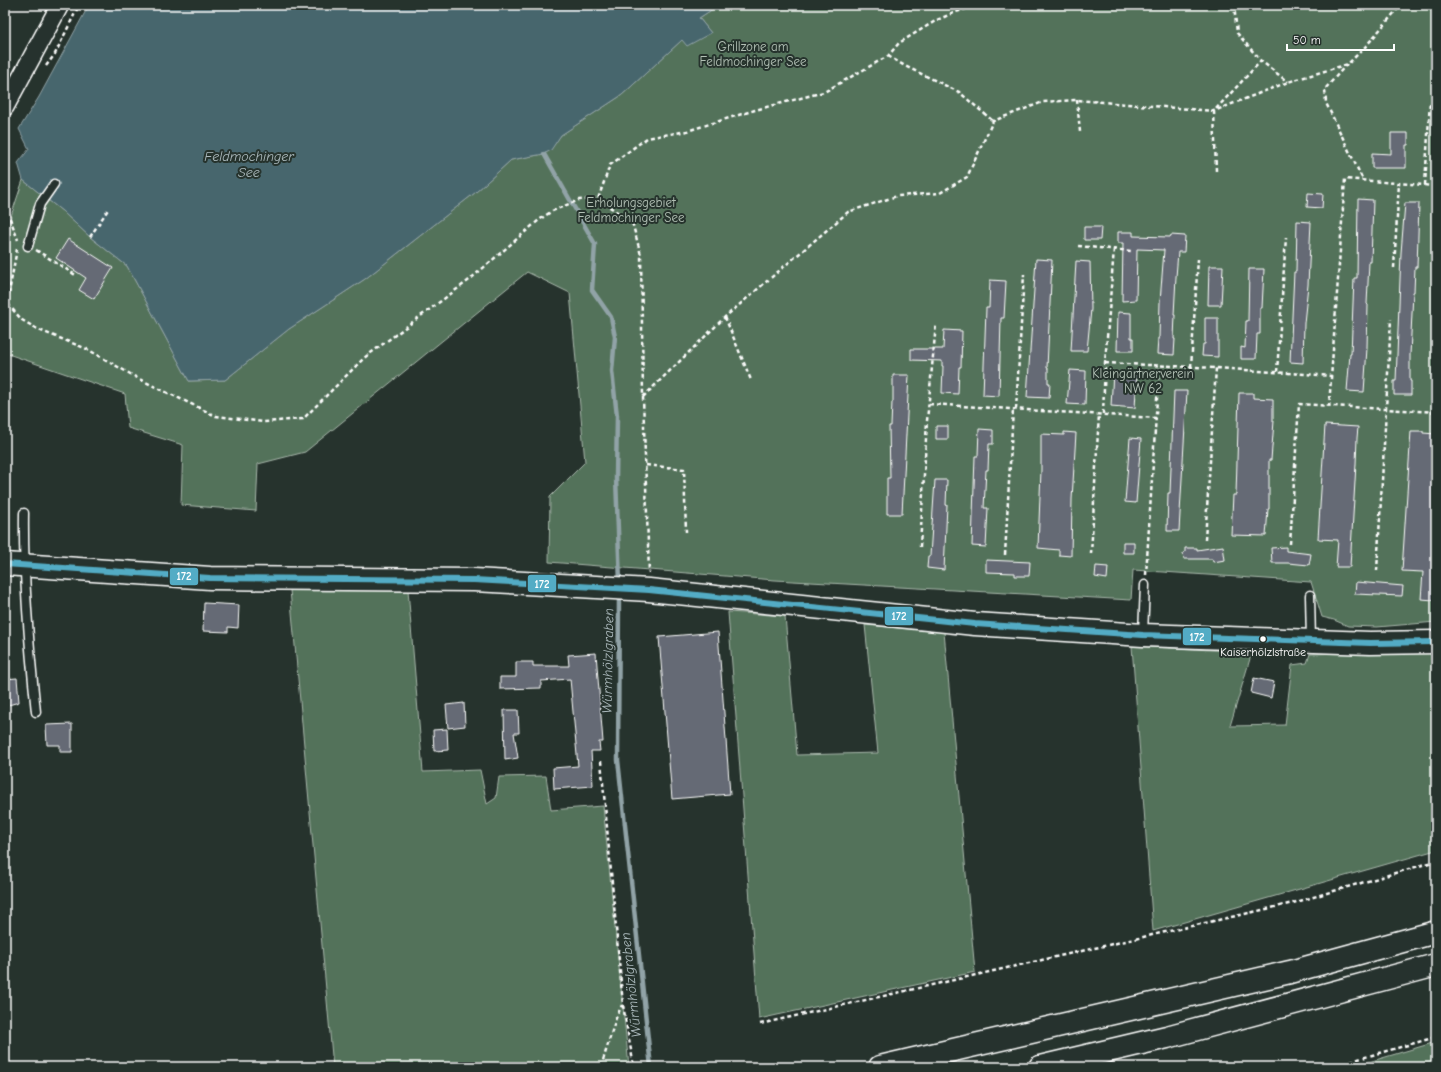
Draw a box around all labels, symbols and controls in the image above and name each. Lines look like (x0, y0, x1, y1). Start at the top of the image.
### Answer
scale bar (1287, 26, 1394, 52)
text: 50 m (1293, 33, 1321, 47)
park label: Grillzone am Feldmochinger See (699, 39, 807, 69)
water label: Feldmochinger See (204, 148, 295, 181)
park label: Erholungsgebiet Feldmochinger See (577, 195, 685, 225)
park label: Kleingärtnerverein NW 62 (1092, 366, 1194, 396)
line badge: 172 (169, 567, 199, 586)
text: 172 (177, 570, 192, 583)
line badge: 172 (527, 574, 557, 593)
text: 172 (535, 578, 550, 591)
line badge: 172 (884, 606, 914, 626)
water label: Würmhölzlgraben (599, 608, 617, 714)
text: 172 (892, 610, 907, 623)
line badge: 172 (1182, 627, 1212, 646)
text: 172 (1190, 631, 1205, 644)
marker: Kaiserhölzlstraße (1258, 634, 1268, 644)
place label: Kaiserhölzlstraße (1220, 645, 1306, 659)
water label: Würmhölzlgraben (617, 931, 645, 1038)

